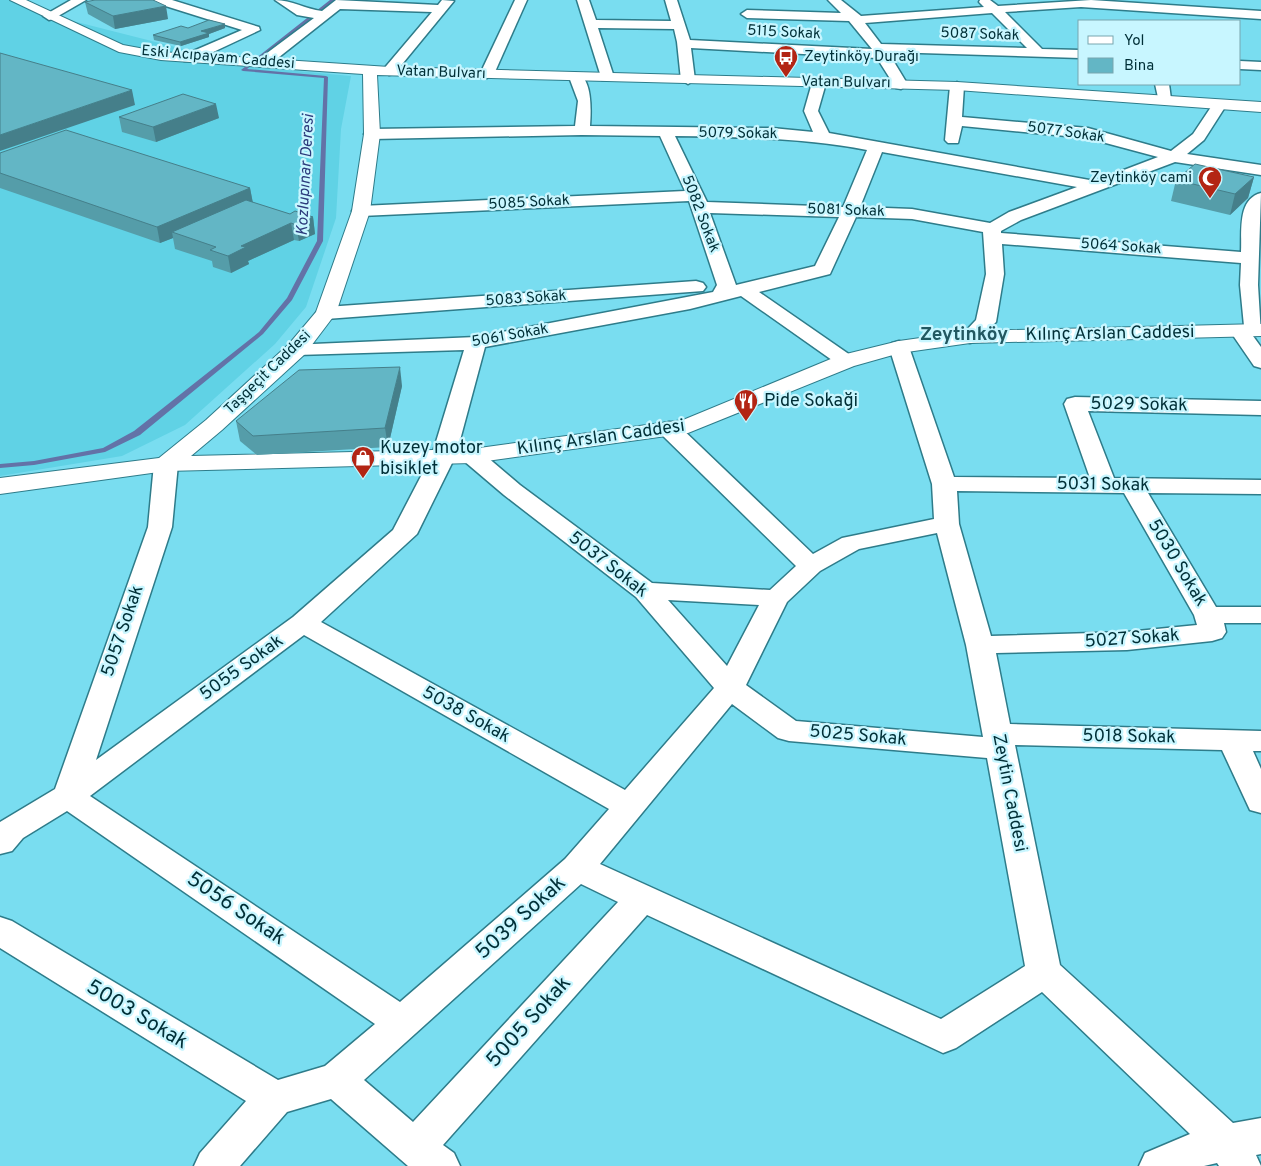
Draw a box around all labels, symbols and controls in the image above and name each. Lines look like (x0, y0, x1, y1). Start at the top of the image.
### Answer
legend (1078, 20, 1241, 85)
street label: 5115 Sokak (747, 22, 821, 44)
street label: 5087 Sokak (940, 24, 1020, 46)
text: Yol (1124, 32, 1145, 51)
street label: Eski Acıpayam Caddesi (141, 42, 295, 74)
bus stop icon: Zeytinköy Durağı (773, 44, 799, 78)
place label: Zeytinköy Durağı (804, 48, 919, 67)
text: Bina (1124, 57, 1154, 76)
street label: Vatan Bulvarı (396, 62, 486, 84)
street label: Vatan Bulvarı (801, 73, 891, 93)
water label: Kozlupınar Deresi (293, 113, 319, 236)
street label: 5077 Sokak (1026, 118, 1106, 148)
street label: 5079 Sokak (698, 124, 778, 144)
mosque icon: Zeytinköy cami (1197, 165, 1223, 199)
place label: Zeytinköy cami (1090, 169, 1192, 188)
street label: 5082 Sokak (677, 173, 723, 255)
street label: 5085 Sokak (488, 191, 570, 215)
street label: 5081 Sokak (807, 200, 885, 222)
street label: 5064 Sokak (1080, 235, 1162, 259)
street label: 5083 Sokak (485, 287, 567, 311)
street label: 5061 Sokak (470, 320, 550, 352)
street label: Kılınç Arslan Caddesi (1025, 321, 1195, 347)
district label: Zeytinköy (920, 323, 1008, 347)
street label: Taşgeçit Caddesi (221, 327, 315, 419)
restaurant icon: Pide Sokaği (733, 388, 759, 422)
place label: Pide Sokaği (764, 390, 858, 413)
street label: 5029 Sokak (1090, 393, 1188, 417)
street label: Kılınç Arslan Caddesi (516, 415, 686, 461)
place label: Kuzey motor bisiklet (380, 437, 483, 481)
shop icon: Kuzey motor bisiklet (350, 445, 376, 479)
street label: 5031 Sokak (1056, 473, 1150, 497)
street label: 5030 Sokak (1142, 515, 1212, 611)
street label: 5037 Sokak (564, 527, 652, 603)
street label: 5057 Sokak (97, 582, 149, 680)
street label: 5027 Sokak (1084, 624, 1180, 654)
street label: 5055 Sokak (196, 630, 288, 706)
street label: 5038 Sokak (418, 681, 514, 749)
street label: 5025 Sokak (808, 720, 908, 752)
street label: 5018 Sokak (1082, 725, 1176, 749)
street label: Zeytin Caddesi (986, 732, 1032, 854)
street label: 5056 Sokak (181, 866, 291, 952)
street label: 5039 Sokak (470, 870, 572, 966)
street label: 5005 Sokak (481, 970, 577, 1074)
street label: 5003 Sokak (81, 974, 193, 1056)

